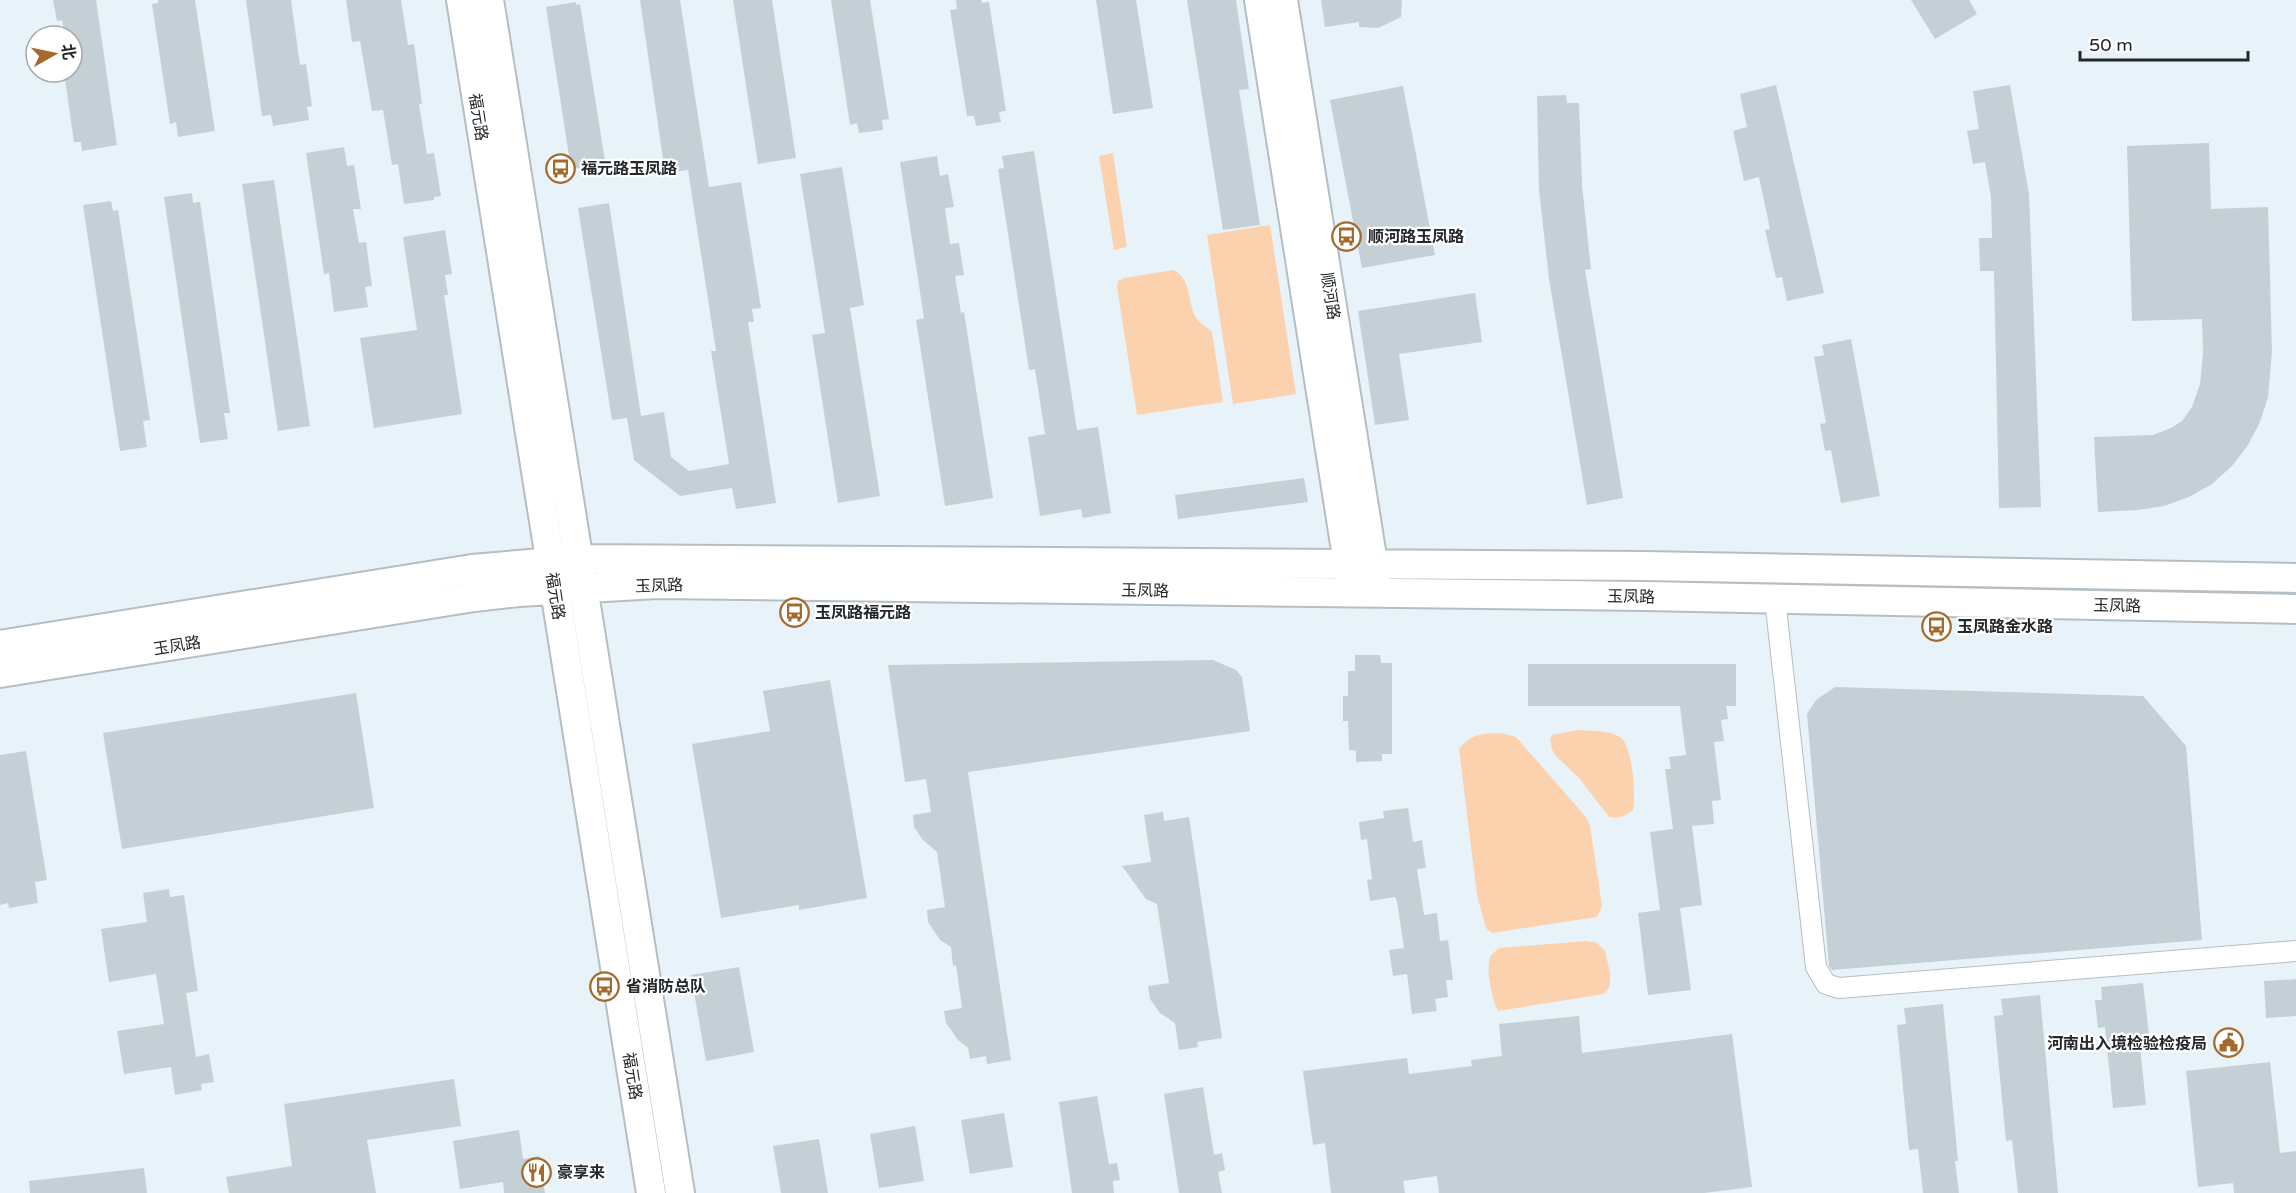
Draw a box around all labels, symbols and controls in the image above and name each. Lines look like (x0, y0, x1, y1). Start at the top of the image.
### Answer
north arrow (24, 24, 84, 84)
scale bar (2080, 24, 2248, 62)
text: 50 m (2089, 34, 2133, 56)
text: 北 (57, 42, 79, 61)
street label: 福元路 (464, 92, 492, 142)
bus stop icon: 福元路玉凤路 (544, 152, 576, 184)
place label: 福元路玉凤路 (581, 159, 677, 179)
bus stop icon: 顺河路玉凤路 (1331, 220, 1363, 252)
place label: 顺河路玉凤路 (1368, 227, 1464, 247)
street label: 顺河路 (1316, 271, 1344, 321)
street label: 福元路 (541, 571, 569, 621)
street label: 玉凤路 (635, 575, 683, 597)
street label: 玉凤路 (1121, 581, 1169, 601)
street label: 玉凤路 (1607, 587, 1655, 607)
bus stop icon: 玉凤路福元路 (778, 596, 810, 628)
street label: 玉凤路 (2093, 596, 2141, 616)
place label: 玉凤路福元路 (815, 603, 911, 623)
bus stop icon: 玉凤路金水路 (1920, 610, 1952, 642)
place label: 玉凤路金水路 (1957, 617, 2053, 637)
street label: 玉凤路 (152, 632, 202, 660)
bus stop icon: 省消防总队 (589, 970, 621, 1002)
place label: 省消防总队 (626, 977, 706, 997)
public building icon: 河南出入境检验检疫局 (2212, 1027, 2244, 1059)
place label: 河南出入境检验检疫局 (2047, 1034, 2207, 1054)
street label: 福元路 (618, 1051, 646, 1101)
restaurant icon: 豪享来 (520, 1156, 552, 1188)
place label: 豪享来 (557, 1163, 605, 1183)

